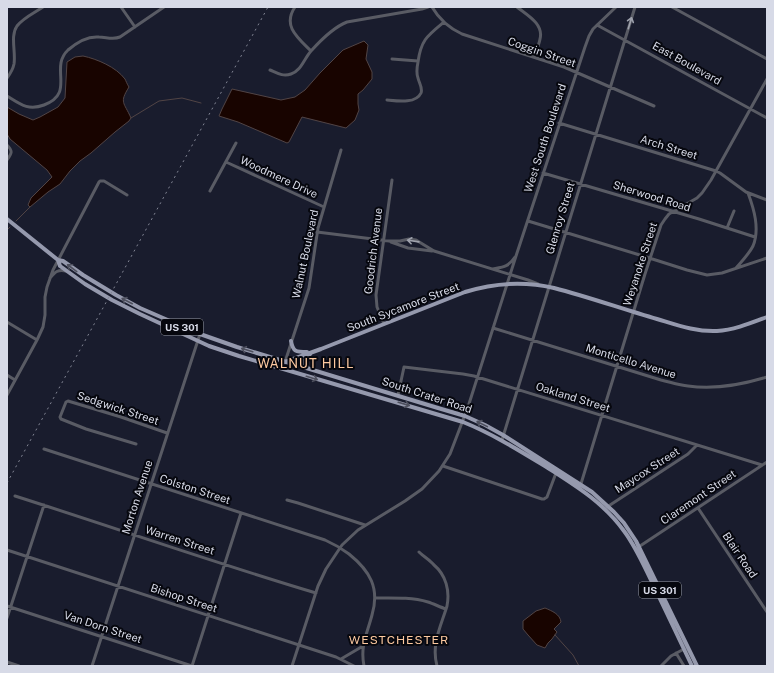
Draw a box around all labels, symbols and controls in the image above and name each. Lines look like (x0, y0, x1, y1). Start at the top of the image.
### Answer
one-way arrow (627, 17, 634, 30)
street label: Coggin Street (506, 35, 578, 69)
street label: East Boulevard (651, 39, 723, 87)
street label: West South Boulevard (522, 82, 568, 194)
street label: Arch Street (639, 133, 699, 161)
street label: Woodmere Drive (238, 154, 320, 200)
street label: Sherwood Road (612, 178, 692, 214)
street label: Glenroy Street (543, 181, 577, 255)
street label: Goodrich Avenue (362, 207, 384, 295)
street label: Walnut Boulevard (290, 208, 320, 300)
street label: Weyanoke Street (621, 221, 659, 307)
one-way arrow (407, 237, 420, 245)
one-way arrow (67, 263, 78, 272)
street label: South Sycamore Street (345, 280, 461, 334)
one-way arrow (121, 297, 133, 304)
road number: US 301 (161, 319, 203, 335)
street label: Monticello Avenue (584, 342, 678, 380)
one-way arrow (241, 346, 254, 353)
district label: WALNUT HILL (257, 356, 355, 371)
one-way arrow (306, 375, 319, 382)
street label: South Crater Road (380, 375, 474, 415)
street label: Oakland Street (534, 380, 612, 414)
street label: Sedgwick Street (76, 389, 160, 427)
one-way arrow (397, 401, 410, 408)
one-way arrow (477, 420, 489, 427)
street label: Maycox Street (613, 445, 681, 495)
street label: Morton Avenue (119, 458, 155, 536)
street label: Claremont Street (658, 467, 738, 527)
street label: Colston Street (158, 472, 232, 506)
street label: Warren Street (144, 523, 216, 557)
street label: Blair Road (720, 530, 760, 580)
street label: Bishop Street (149, 582, 219, 614)
road number: US 301 (639, 582, 681, 598)
street label: Van Dorn Street (62, 609, 144, 645)
district label: WESTCHESTER (349, 633, 449, 647)

